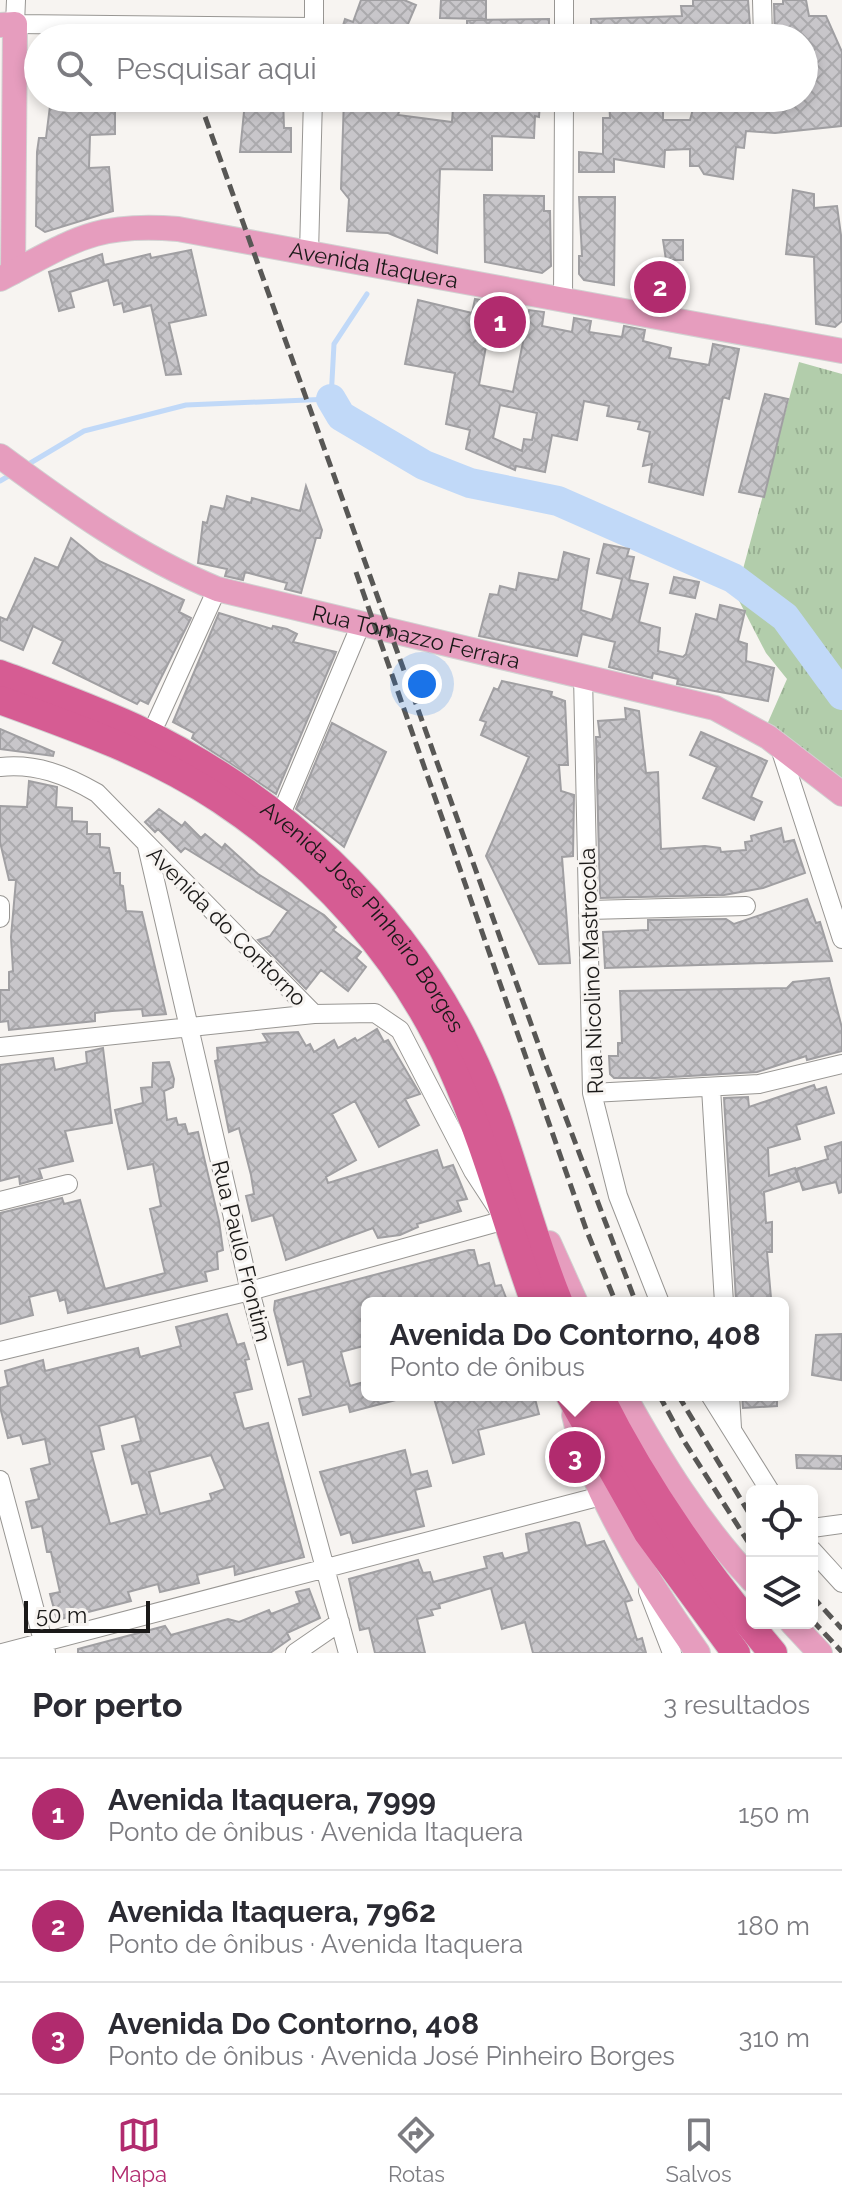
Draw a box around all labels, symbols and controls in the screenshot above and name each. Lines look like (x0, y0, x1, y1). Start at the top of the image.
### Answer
search box (24, 24, 818, 112)
icon: search (52, 46, 96, 90)
text: Pesquisar aqui (116, 51, 317, 86)
street label: Avenida Itaquera (287, 237, 460, 293)
pin: 2 (634, 257, 686, 317)
pin: 1 (474, 292, 526, 352)
street label: Rua Tomazzo Ferrara (310, 599, 523, 674)
your location (402, 664, 442, 704)
street label: Avenida José Pinheiro Borges (256, 795, 470, 1037)
street label: Avenida do Contorno (142, 841, 312, 1011)
street label: Rua Nicolino Mastrocola (574, 847, 608, 1095)
street label: Rua Paulo Frontim (207, 1158, 277, 1344)
popup (361, 1297, 789, 1401)
text: Avenida Do Contorno, 408 (389, 1317, 761, 1352)
text: Ponto de ônibus (389, 1352, 585, 1382)
pin: 3 (549, 1427, 601, 1487)
map controls (746, 1485, 818, 1629)
button: locate (746, 1485, 818, 1557)
button: layers (746, 1557, 818, 1629)
scale bar (24, 1597, 150, 1633)
text: 50 m (36, 1602, 87, 1628)
text: Por perto (32, 1685, 183, 1725)
text: 3 resultados (663, 1690, 810, 1720)
text: Avenida Itaquera, 7999 (108, 1782, 436, 1817)
text: 1 (52, 1799, 64, 1829)
text: 150 m (738, 1799, 810, 1829)
text: Ponto de ônibus · Avenida Itaquera (108, 1817, 523, 1847)
text: Avenida Itaquera, 7962 (108, 1894, 436, 1929)
text: 2 (51, 1911, 65, 1941)
text: 180 m (737, 1911, 810, 1941)
text: Ponto de ônibus · Avenida Itaquera (108, 1929, 523, 1959)
text: Avenida Do Contorno, 408 (108, 2006, 479, 2041)
text: 3 (51, 2023, 65, 2053)
text: 310 m (739, 2023, 810, 2053)
text: Ponto de ônibus · Avenida José Pinheiro Borges (108, 2041, 675, 2071)
tab: Mapa (110, 2113, 167, 2187)
tab: Rotas (388, 2113, 445, 2187)
tab: Salvos (666, 2113, 732, 2187)

